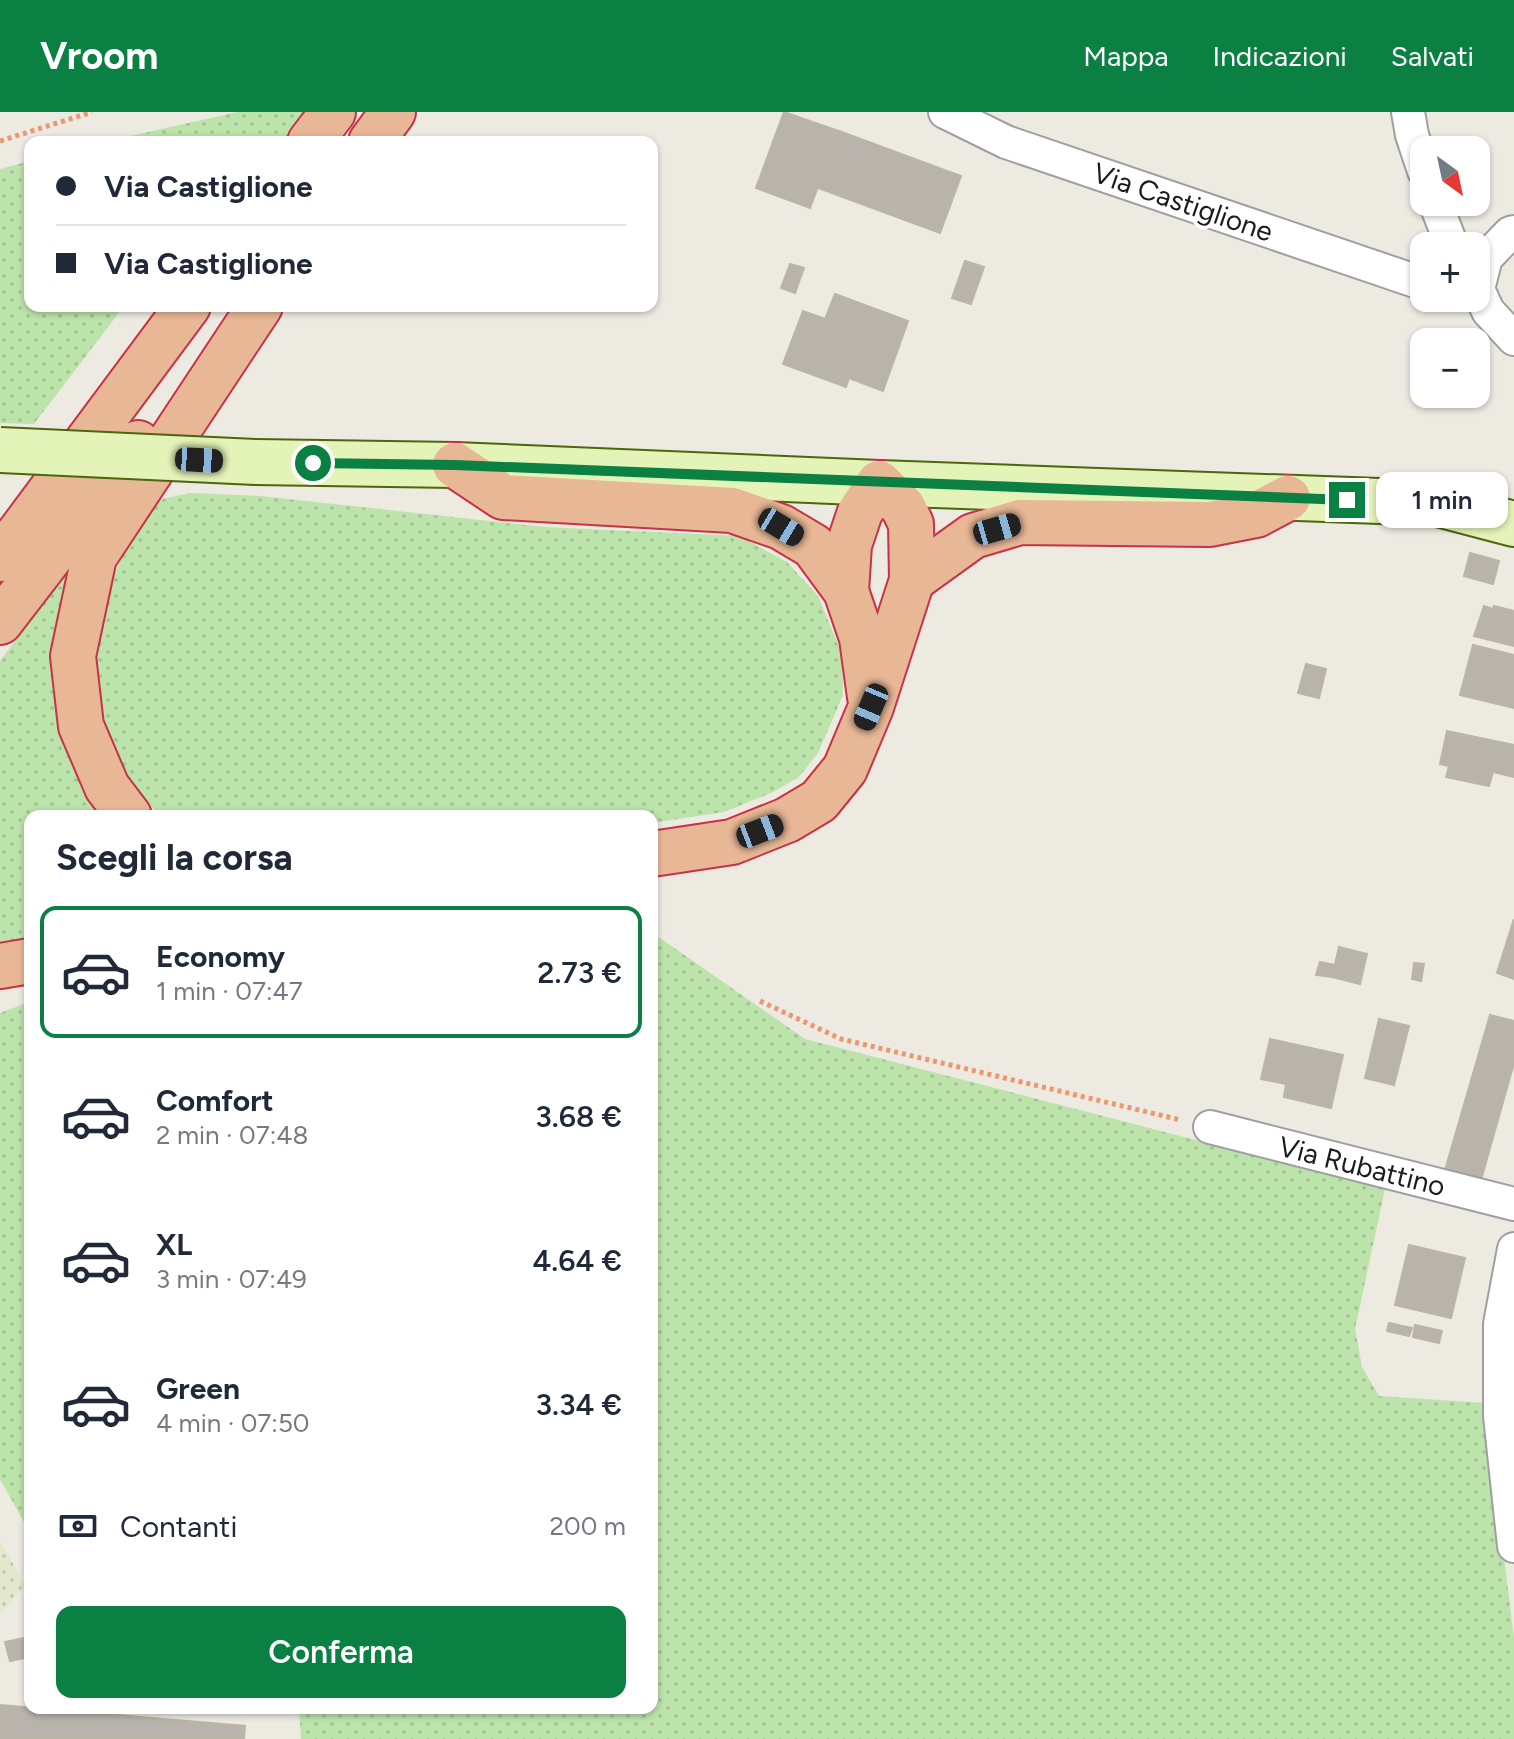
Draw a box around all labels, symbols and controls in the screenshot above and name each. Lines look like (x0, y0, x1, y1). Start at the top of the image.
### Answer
text: Vroom (40, 33, 158, 79)
text: Mappa (1083, 39, 1169, 73)
text: Indicazioni (1213, 39, 1347, 73)
text: Salvati (1391, 39, 1474, 73)
north arrow (1410, 136, 1490, 216)
map controls (1410, 136, 1490, 408)
street label: Via Castiglione (1089, 155, 1277, 249)
text: Via Castiglione (104, 168, 313, 205)
button: + (1410, 232, 1490, 312)
text: Via Castiglione (104, 245, 313, 282)
button: − (1410, 328, 1490, 408)
route start (295, 445, 331, 481)
car (174, 447, 224, 473)
callout: 1 min (1375, 472, 1507, 528)
route end (1329, 482, 1365, 518)
text: 1 min (1412, 484, 1472, 516)
car (754, 504, 808, 550)
car (971, 511, 1023, 547)
car (851, 680, 891, 734)
car (733, 811, 787, 851)
text: Scegli la corsa (56, 836, 293, 879)
icon: car (60, 936, 132, 1008)
text: Economy (156, 938, 285, 975)
text: 2.73 € (537, 954, 622, 991)
text: 1 min · 07:47 (156, 975, 303, 1007)
icon: car (60, 1080, 132, 1152)
text: Comfort (156, 1082, 274, 1119)
text: 3.68 € (535, 1098, 622, 1135)
text: 2 min · 07:48 (156, 1119, 308, 1151)
street label: Via Rubattino (1275, 1129, 1449, 1203)
icon: car (60, 1224, 132, 1296)
text: XL (156, 1226, 192, 1263)
text: 4.64 € (532, 1242, 622, 1279)
text: 3 min · 07:49 (156, 1263, 307, 1295)
icon: car (60, 1368, 132, 1440)
text: Green (156, 1370, 240, 1407)
text: 3.34 € (535, 1386, 622, 1423)
text: 4 min · 07:50 (156, 1407, 310, 1439)
icon: cash (56, 1504, 100, 1548)
text: Contanti (120, 1508, 237, 1545)
text: 200 m (550, 1510, 626, 1542)
button: Conferma (56, 1606, 626, 1698)

